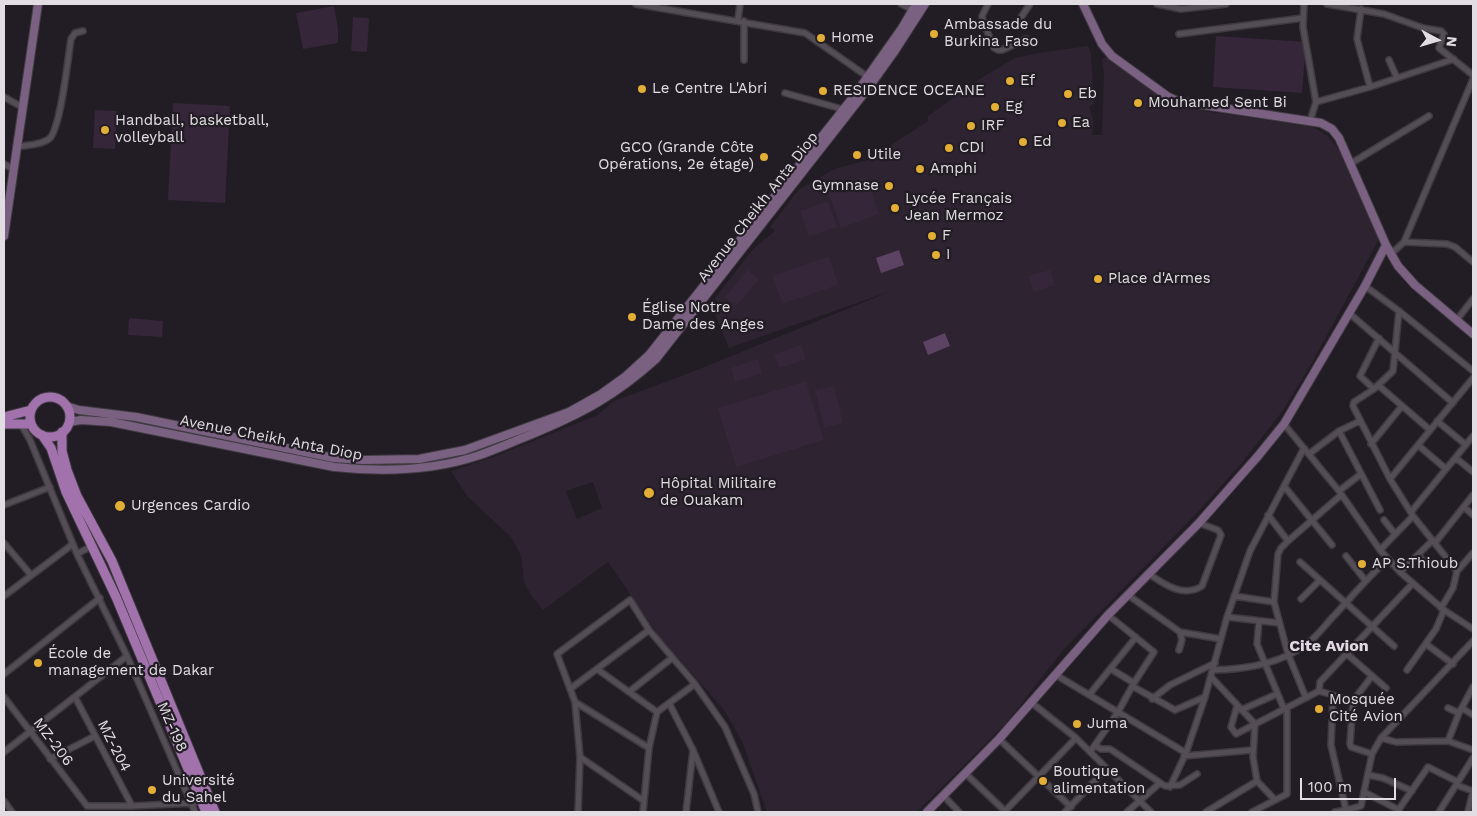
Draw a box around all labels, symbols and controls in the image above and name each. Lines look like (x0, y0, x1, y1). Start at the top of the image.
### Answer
north arrow (1412, 15, 1462, 65)
place label: Ambassade du Burkina Faso (944, 16, 1052, 51)
marker: Ambassade du Burkina Faso (928, 28, 940, 40)
place label: Home (831, 29, 874, 47)
marker: Home (815, 32, 827, 44)
text: N (1443, 36, 1460, 48)
place label: Ef (1020, 72, 1035, 90)
marker: Ef (1004, 75, 1016, 87)
place label: Le Centre L'Abri (652, 80, 767, 98)
place label: RESIDENCE OCEANE (833, 82, 985, 100)
marker: Le Centre L'Abri (636, 83, 648, 95)
marker: RESIDENCE OCEANE (817, 85, 829, 97)
place label: Eb (1078, 85, 1097, 103)
marker: Eb (1062, 88, 1074, 100)
place label: Mouhamed Sent Bi (1148, 94, 1287, 112)
marker: Mouhamed Sent Bi (1132, 97, 1144, 109)
place label: Eg (1005, 98, 1023, 116)
marker: Eg (989, 101, 1001, 113)
place label: Handball, basketball, volleyball (115, 112, 269, 147)
place label: Ea (1072, 114, 1090, 132)
place label: IRF (981, 117, 1005, 135)
marker: Ea (1056, 117, 1068, 129)
marker: IRF (965, 120, 977, 132)
marker: Handball, basketball, volleyball (99, 124, 111, 136)
street label: Avenue Cheikh Anta Diop (694, 128, 822, 286)
place label: Ed (1033, 133, 1052, 151)
marker: Ed (1017, 136, 1029, 148)
place label: GCO (Grande Côte Opérations, 2e étage) (598, 139, 754, 174)
place label: CDI (959, 139, 985, 157)
marker: CDI (943, 142, 955, 154)
place label: Utile (867, 146, 901, 164)
marker: Utile (851, 149, 863, 161)
marker: GCO (Grande Côte Opérations, 2e étage) (758, 151, 770, 163)
place label: Amphi (930, 160, 977, 178)
marker: Amphi (914, 163, 926, 175)
place label: Gymnase (812, 177, 879, 195)
marker: Gymnase (883, 180, 895, 192)
place label: Lycée Français Jean Mermoz (905, 190, 1012, 225)
marker: Lycée Français Jean Mermoz (889, 202, 901, 214)
place label: F (942, 227, 951, 245)
marker: F (926, 230, 938, 242)
place label: I (946, 246, 950, 264)
marker: I (930, 249, 942, 261)
place label: Place d'Armes (1108, 270, 1211, 288)
marker: Place d'Armes (1092, 273, 1104, 285)
place label: Église Notre Dame des Anges (642, 299, 764, 334)
marker: Église Notre Dame des Anges (626, 311, 638, 323)
street label: Avenue Cheikh Anta Diop (178, 411, 364, 465)
place label: Hôpital Militaire de Ouakam (660, 475, 776, 510)
marker: Hôpital Militaire de Ouakam (642, 486, 656, 500)
place label: Urgences Cardio (131, 497, 250, 515)
marker: Urgences Cardio (113, 499, 127, 513)
place label: AP S.Thioub (1372, 555, 1458, 573)
marker: AP S.Thioub (1356, 558, 1368, 570)
district label: Cite Avion (1289, 636, 1369, 656)
place label: École de management de Dakar (48, 645, 214, 680)
marker: École de management de Dakar (32, 657, 44, 669)
place label: Mosquée Cité Avion (1329, 691, 1403, 726)
street label: MZ-198 (153, 699, 191, 755)
marker: Mosquée Cité Avion (1313, 703, 1325, 715)
street label: MZ-206 (29, 714, 77, 770)
place label: Juma (1087, 715, 1127, 733)
street label: MZ-204 (93, 717, 135, 775)
marker: Juma (1071, 718, 1083, 730)
place label: Boutique alimentation (1053, 763, 1145, 798)
scale bar (1302, 768, 1398, 800)
place label: Université du Sahel (162, 772, 235, 807)
marker: Boutique alimentation (1037, 775, 1049, 787)
text: 100 m (1308, 778, 1352, 796)
marker: Université du Sahel (146, 784, 158, 796)

